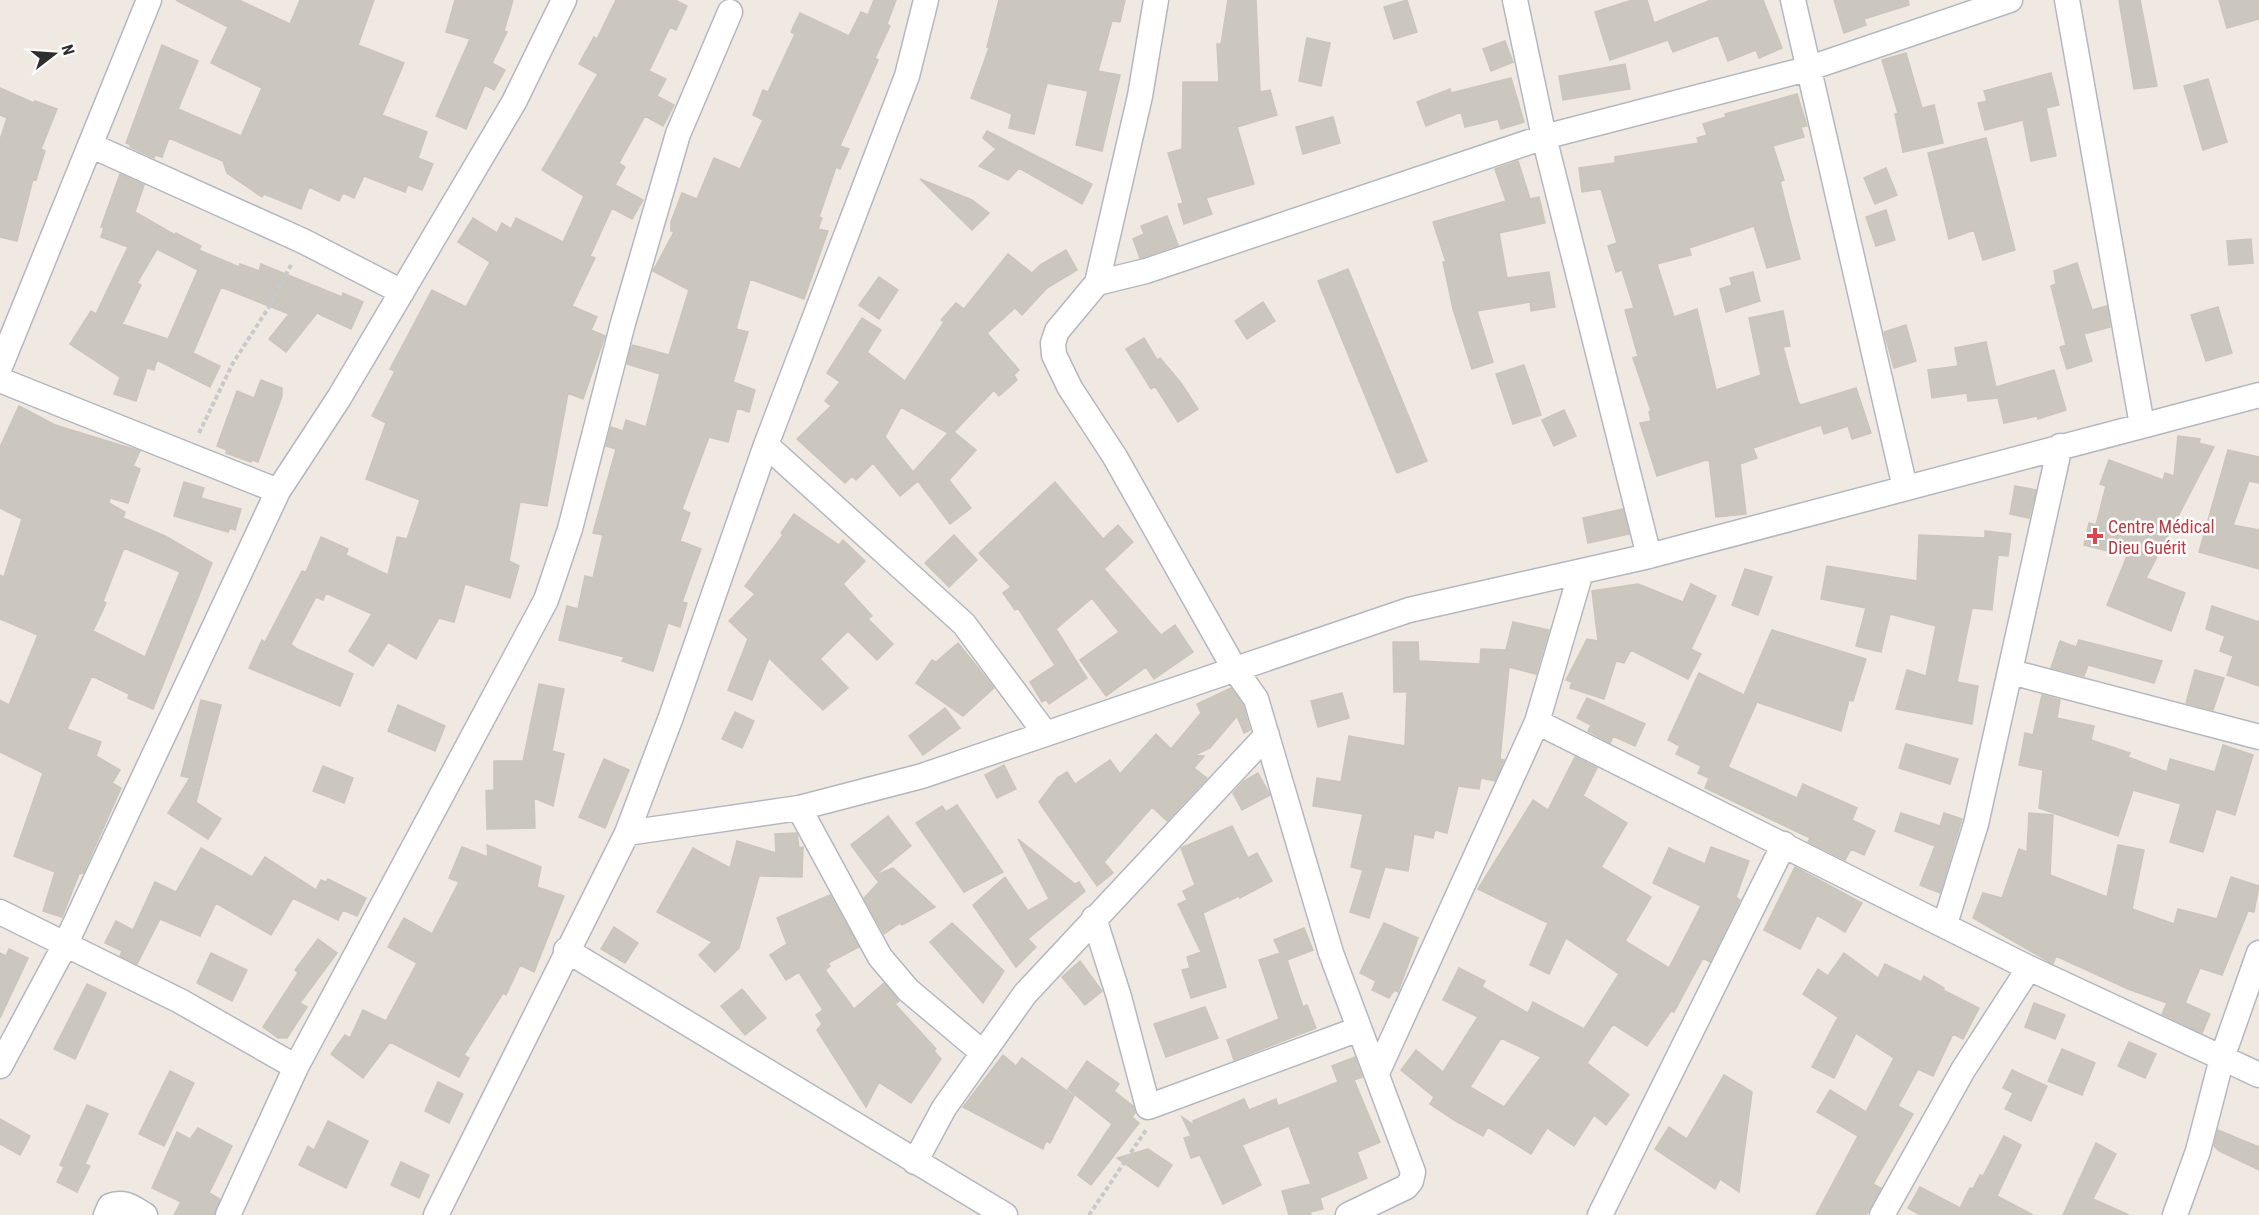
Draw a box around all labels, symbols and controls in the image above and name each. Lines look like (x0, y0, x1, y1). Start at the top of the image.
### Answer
north arrow (24, 24, 84, 84)
text: N (57, 42, 78, 57)
place label: Centre Médical Dieu Guérit (2108, 516, 2215, 558)
marker: Centre Médical Dieu Guérit (2086, 527, 2104, 545)

